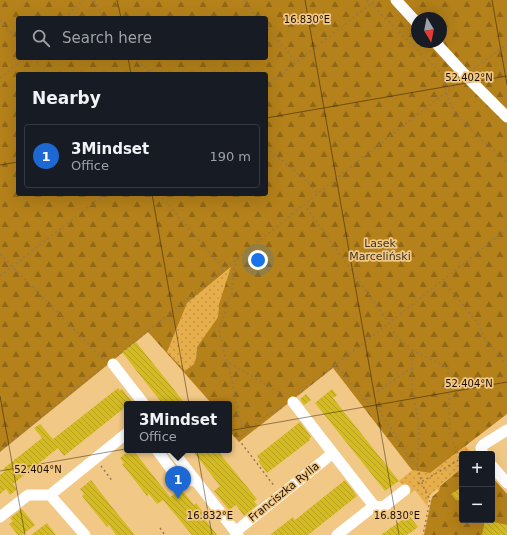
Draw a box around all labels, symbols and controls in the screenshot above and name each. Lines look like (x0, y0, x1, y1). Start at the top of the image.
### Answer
north arrow (411, 12, 447, 48)
text: 16.830°E (284, 14, 330, 25)
search box (16, 16, 268, 60)
icon: search (30, 27, 52, 49)
text: Search here (62, 29, 152, 47)
text: 52.402°N (445, 72, 493, 83)
text: Nearby (32, 88, 101, 108)
text: 3Mindset (71, 140, 149, 158)
text: 1 (41, 149, 51, 164)
text: 190 m (209, 149, 251, 164)
text: Office (71, 158, 109, 173)
park label: Lasek Marceliński (349, 237, 411, 263)
your location (248, 250, 268, 270)
text: 52.404°N (445, 378, 493, 389)
popup (124, 401, 232, 453)
text: 3Mindset (139, 411, 217, 429)
text: Office (139, 429, 177, 444)
map controls (459, 451, 495, 523)
button: + (459, 451, 495, 487)
street label: Franciszka Rylla (246, 460, 322, 524)
text: 52.404°N (14, 464, 62, 475)
pin: 1 (165, 466, 191, 499)
button: − (459, 487, 495, 523)
text: 16.832°E (187, 510, 233, 521)
text: 16.830°E (374, 510, 420, 521)

